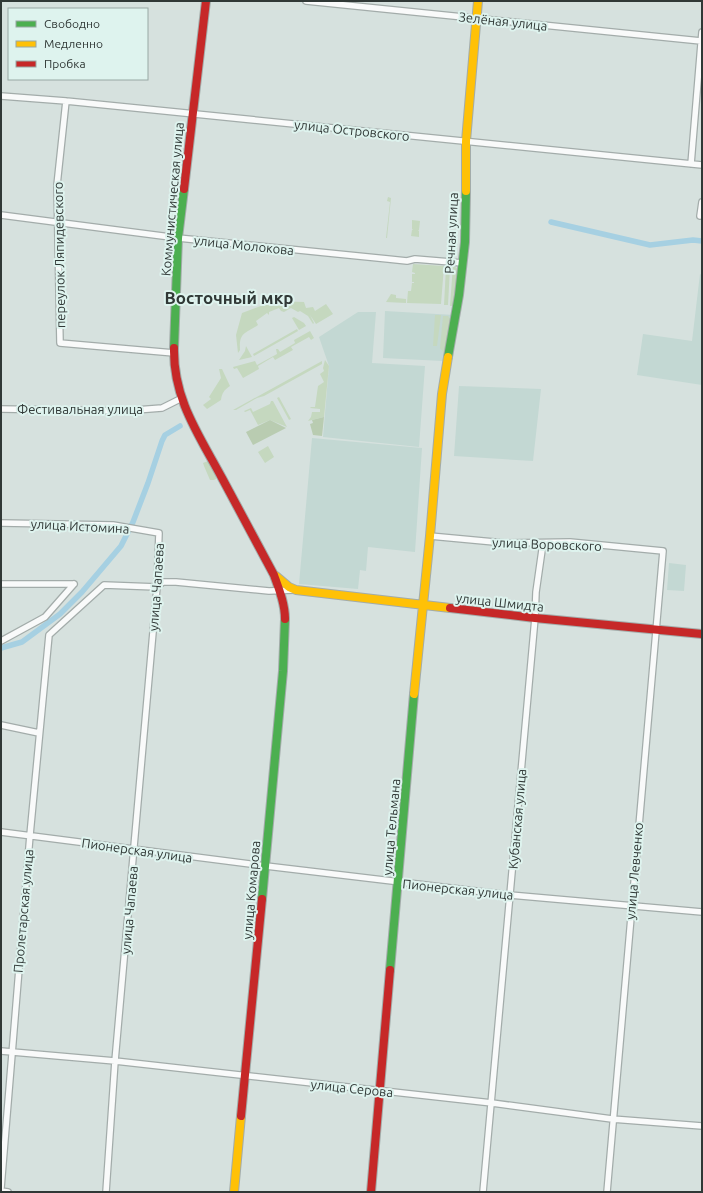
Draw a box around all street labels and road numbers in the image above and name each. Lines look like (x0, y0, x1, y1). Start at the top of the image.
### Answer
street label: Зелёная улица (458, 9, 548, 33)
street label: улица Островского (294, 117, 410, 143)
street label: Коммунистическая улица (158, 121, 186, 277)
street label: переулок Ляпидевского (51, 182, 67, 328)
street label: Речная улица (442, 192, 460, 274)
street label: улица Молокова (193, 233, 295, 257)
street label: Фестивальная улица (17, 402, 143, 416)
street label: улица Истомина (30, 516, 130, 536)
street label: улица Воровского (492, 535, 602, 553)
street label: улица Чапаева (146, 542, 166, 632)
street label: улица Шмидта (455, 590, 545, 614)
street label: Кубанская улица (506, 768, 528, 870)
street label: улица Тельмана (380, 778, 402, 876)
street label: улица Левченко (623, 822, 645, 920)
street label: Пионерская улица (81, 835, 193, 865)
street label: улица Комарова (240, 840, 262, 940)
street label: Пролетарская улица (11, 849, 35, 973)
street label: улица Чапаева (118, 865, 140, 955)
street label: Пионерская улица (402, 876, 514, 902)
street label: улица Серова (310, 1077, 394, 1099)

